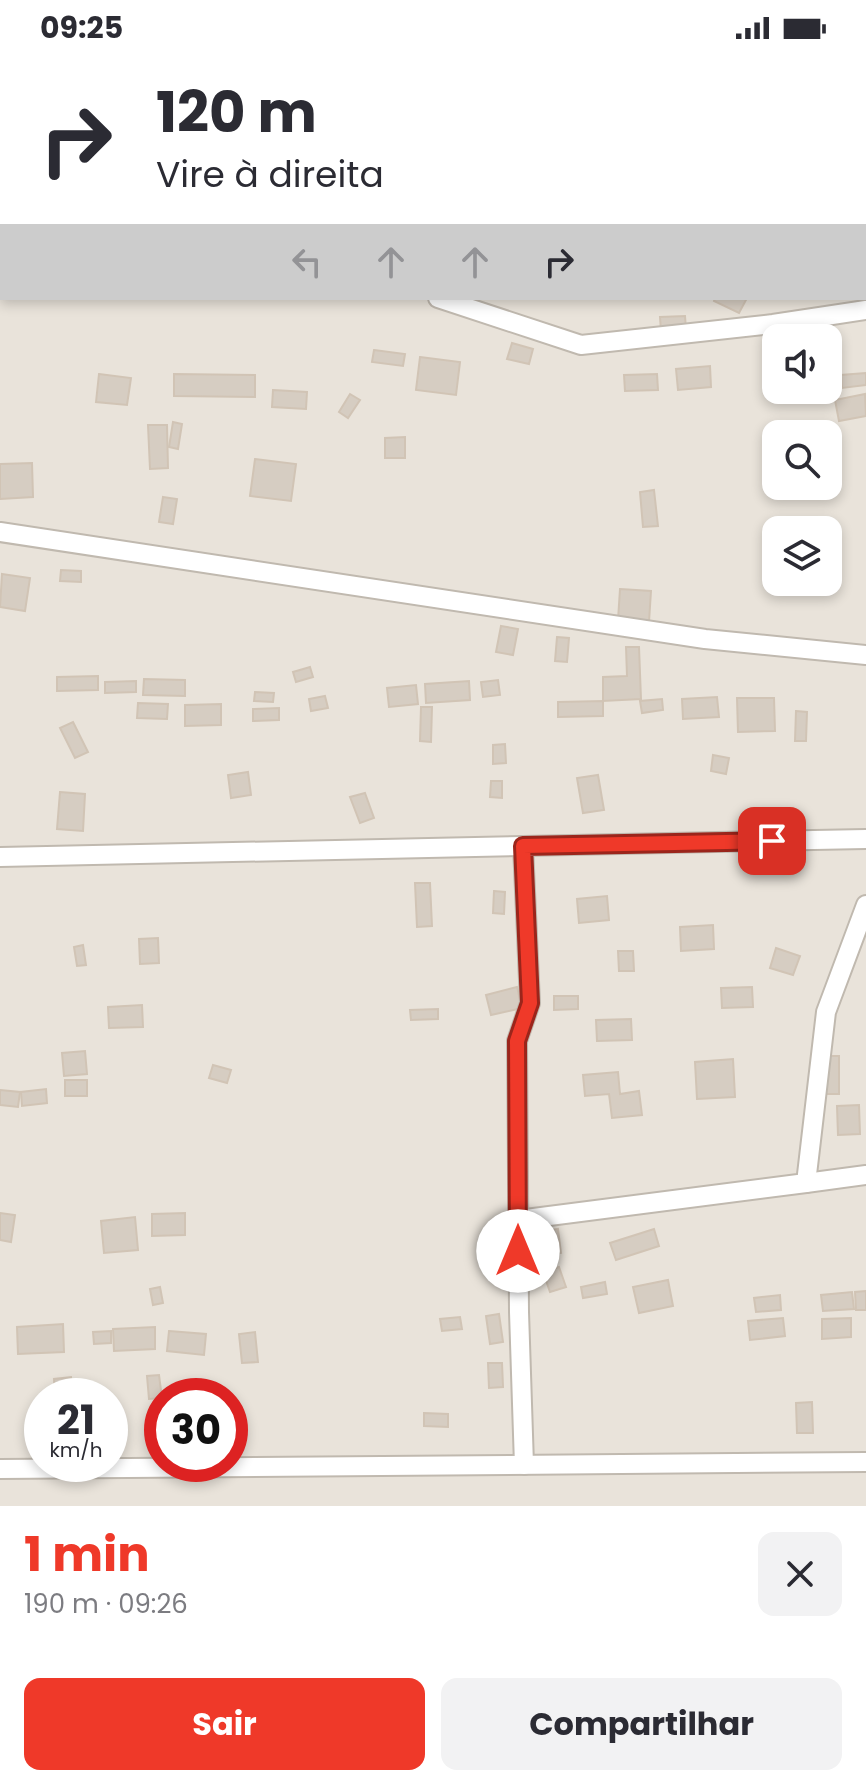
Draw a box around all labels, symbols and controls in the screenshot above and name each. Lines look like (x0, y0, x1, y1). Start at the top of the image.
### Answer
text: 09:25 (40, 6, 123, 49)
text: 120 m (156, 73, 317, 152)
icon: right (24, 88, 128, 192)
text: Vire à direita (156, 149, 384, 200)
icon: left (285, 240, 329, 284)
icon: ahead (369, 240, 413, 284)
icon: ahead (453, 240, 497, 284)
icon: right (537, 240, 581, 284)
map controls (762, 324, 842, 596)
button: sound (762, 324, 842, 404)
button: search (762, 420, 842, 500)
button: layers (762, 516, 842, 596)
pin (738, 807, 806, 875)
icon: arrive (750, 819, 794, 863)
position arrow (476, 1209, 560, 1293)
speed limit sign: 30 (144, 1378, 248, 1482)
text: 21 (57, 1392, 95, 1448)
text: km/h (49, 1436, 103, 1464)
text: 1 min (24, 1521, 150, 1588)
button: close (758, 1532, 842, 1616)
text: 190 m · 09:26 (24, 1586, 188, 1622)
button: Sair (24, 1678, 425, 1770)
button: Compartilhar (441, 1678, 842, 1770)

